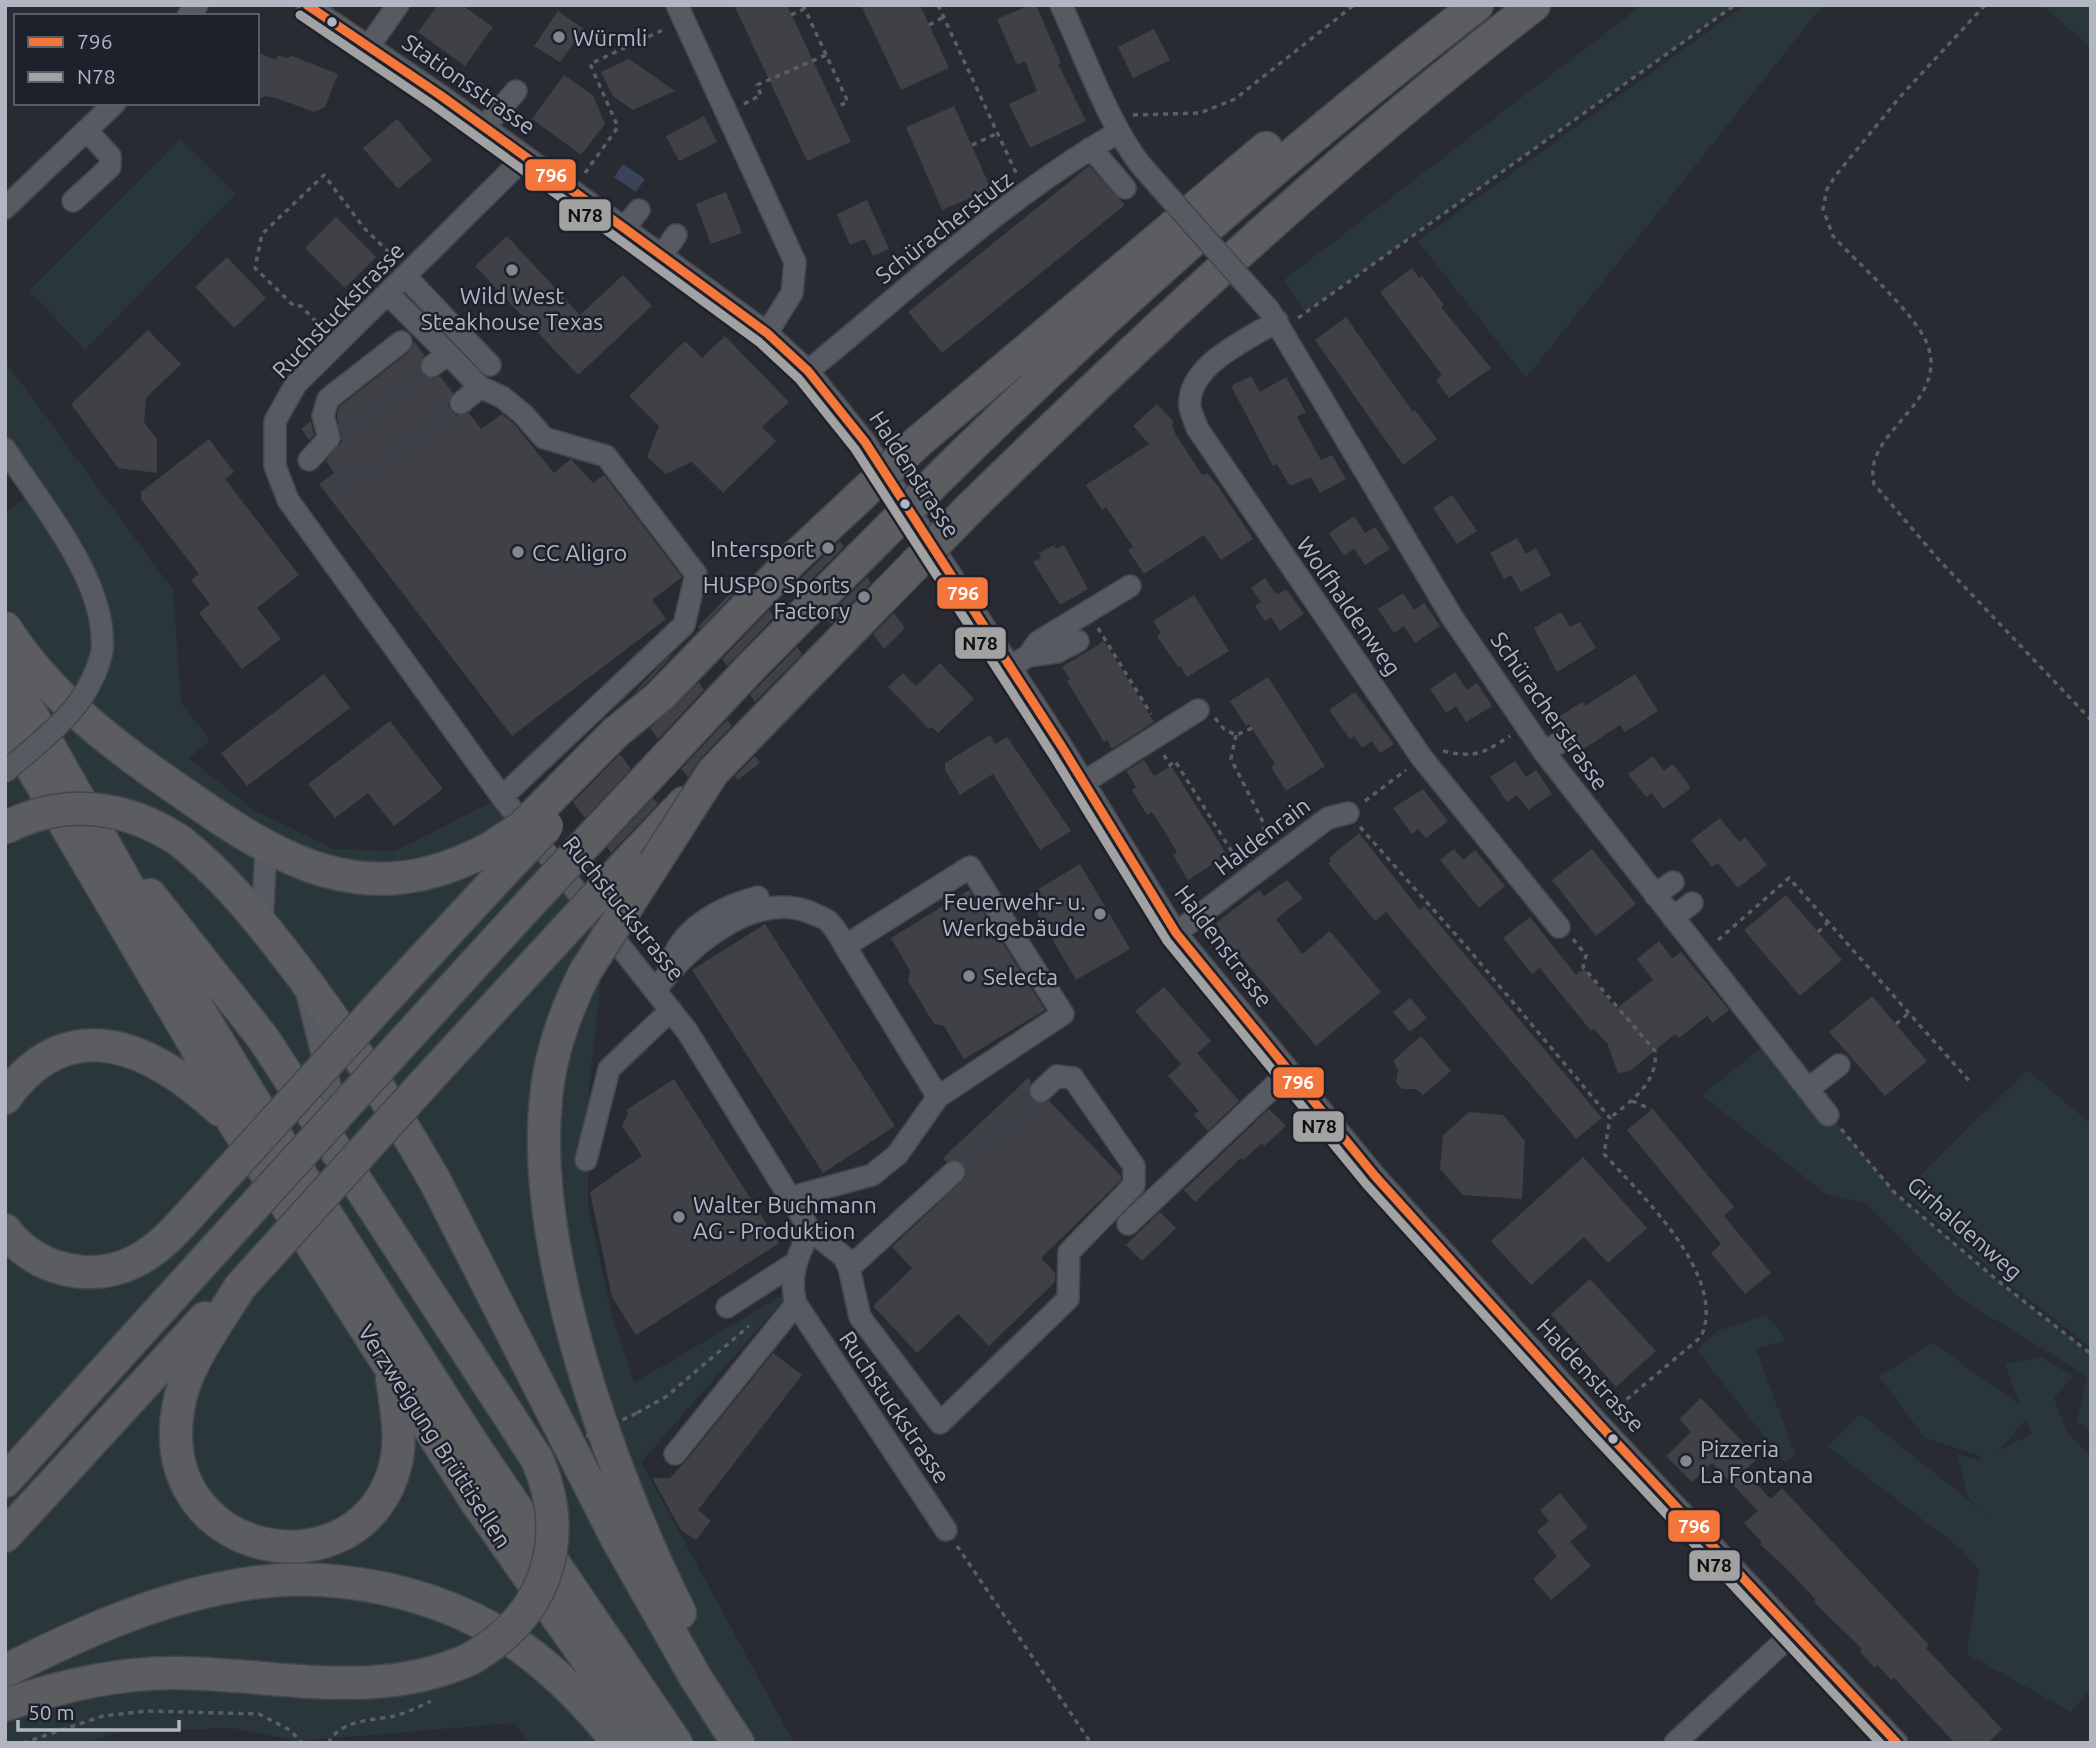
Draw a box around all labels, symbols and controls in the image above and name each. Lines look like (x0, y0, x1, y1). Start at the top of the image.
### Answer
legend (14, 14, 259, 105)
unlabelled marker (325, 15, 339, 29)
place label: Würmli (573, 25, 647, 50)
text: 796 (77, 29, 113, 53)
street label: Stationsstrasse (398, 29, 540, 139)
marker: Würmli (551, 29, 567, 45)
text: N78 (77, 64, 116, 88)
line badge: 796 (524, 158, 577, 192)
text: 796 (535, 164, 567, 186)
street label: Schüracherstutz (871, 166, 1017, 288)
line badge: N78 (558, 198, 612, 232)
text: N78 (567, 204, 603, 226)
street label: Ruchstuckstrasse (267, 237, 409, 383)
marker: Wild West Steakhouse Texas (504, 262, 520, 278)
place label: Wild West Steakhouse Texas (421, 283, 603, 334)
street label: Haldenstrasse (865, 406, 965, 542)
unlabelled marker (898, 497, 912, 511)
street label: Wolfhaldenweg (1292, 532, 1406, 680)
place label: Intersport (710, 536, 814, 561)
place label: CC Aligro (532, 540, 627, 565)
marker: Intersport (820, 540, 836, 556)
marker: CC Aligro (510, 544, 526, 560)
place label: HUSPO Sports Factory (703, 572, 850, 623)
line badge: 796 (936, 576, 989, 610)
text: 796 (947, 582, 979, 604)
marker: HUSPO Sports Factory (856, 589, 872, 605)
line badge: N78 (954, 626, 1007, 660)
street label: Schüracherstrasse (1486, 627, 1614, 795)
text: N78 (962, 632, 998, 654)
street label: Haldenrain (1210, 792, 1314, 880)
street label: Ruchstuckstrasse (558, 831, 690, 985)
street label: Haldenstrasse (1170, 880, 1278, 1012)
place label: Feuerwehr- u. Werkgebäude (942, 889, 1086, 940)
marker: Feuerwehr- u. Werkgebäude (1092, 906, 1108, 922)
place label: Selecta (983, 964, 1058, 989)
marker: Selecta (961, 968, 977, 984)
line badge: 796 (1272, 1066, 1325, 1099)
text: 796 (1282, 1071, 1314, 1093)
line badge: N78 (1292, 1110, 1345, 1143)
text: N78 (1301, 1115, 1337, 1137)
street label: Girhaldenweg (1903, 1171, 2027, 1285)
place label: Walter Buchmann AG - Produktion (693, 1192, 877, 1243)
marker: Walter Buchmann AG - Produktion (671, 1209, 687, 1225)
street label: Haldenstrasse (1532, 1313, 1650, 1437)
street label: Verzweigung Brüttisellen (354, 1320, 516, 1552)
street label: Ruchstuckstrasse (835, 1326, 955, 1488)
unlabelled marker (1606, 1432, 1620, 1446)
place label: Pizzeria La Fontana (1700, 1436, 1813, 1487)
marker: Pizzeria La Fontana (1678, 1453, 1694, 1469)
line badge: 796 (1667, 1509, 1721, 1543)
text: 796 (1678, 1515, 1710, 1537)
line badge: N78 (1688, 1549, 1741, 1582)
text: N78 (1696, 1554, 1732, 1576)
scale bar (18, 1688, 178, 1732)
text: 50 m (28, 1700, 75, 1724)

